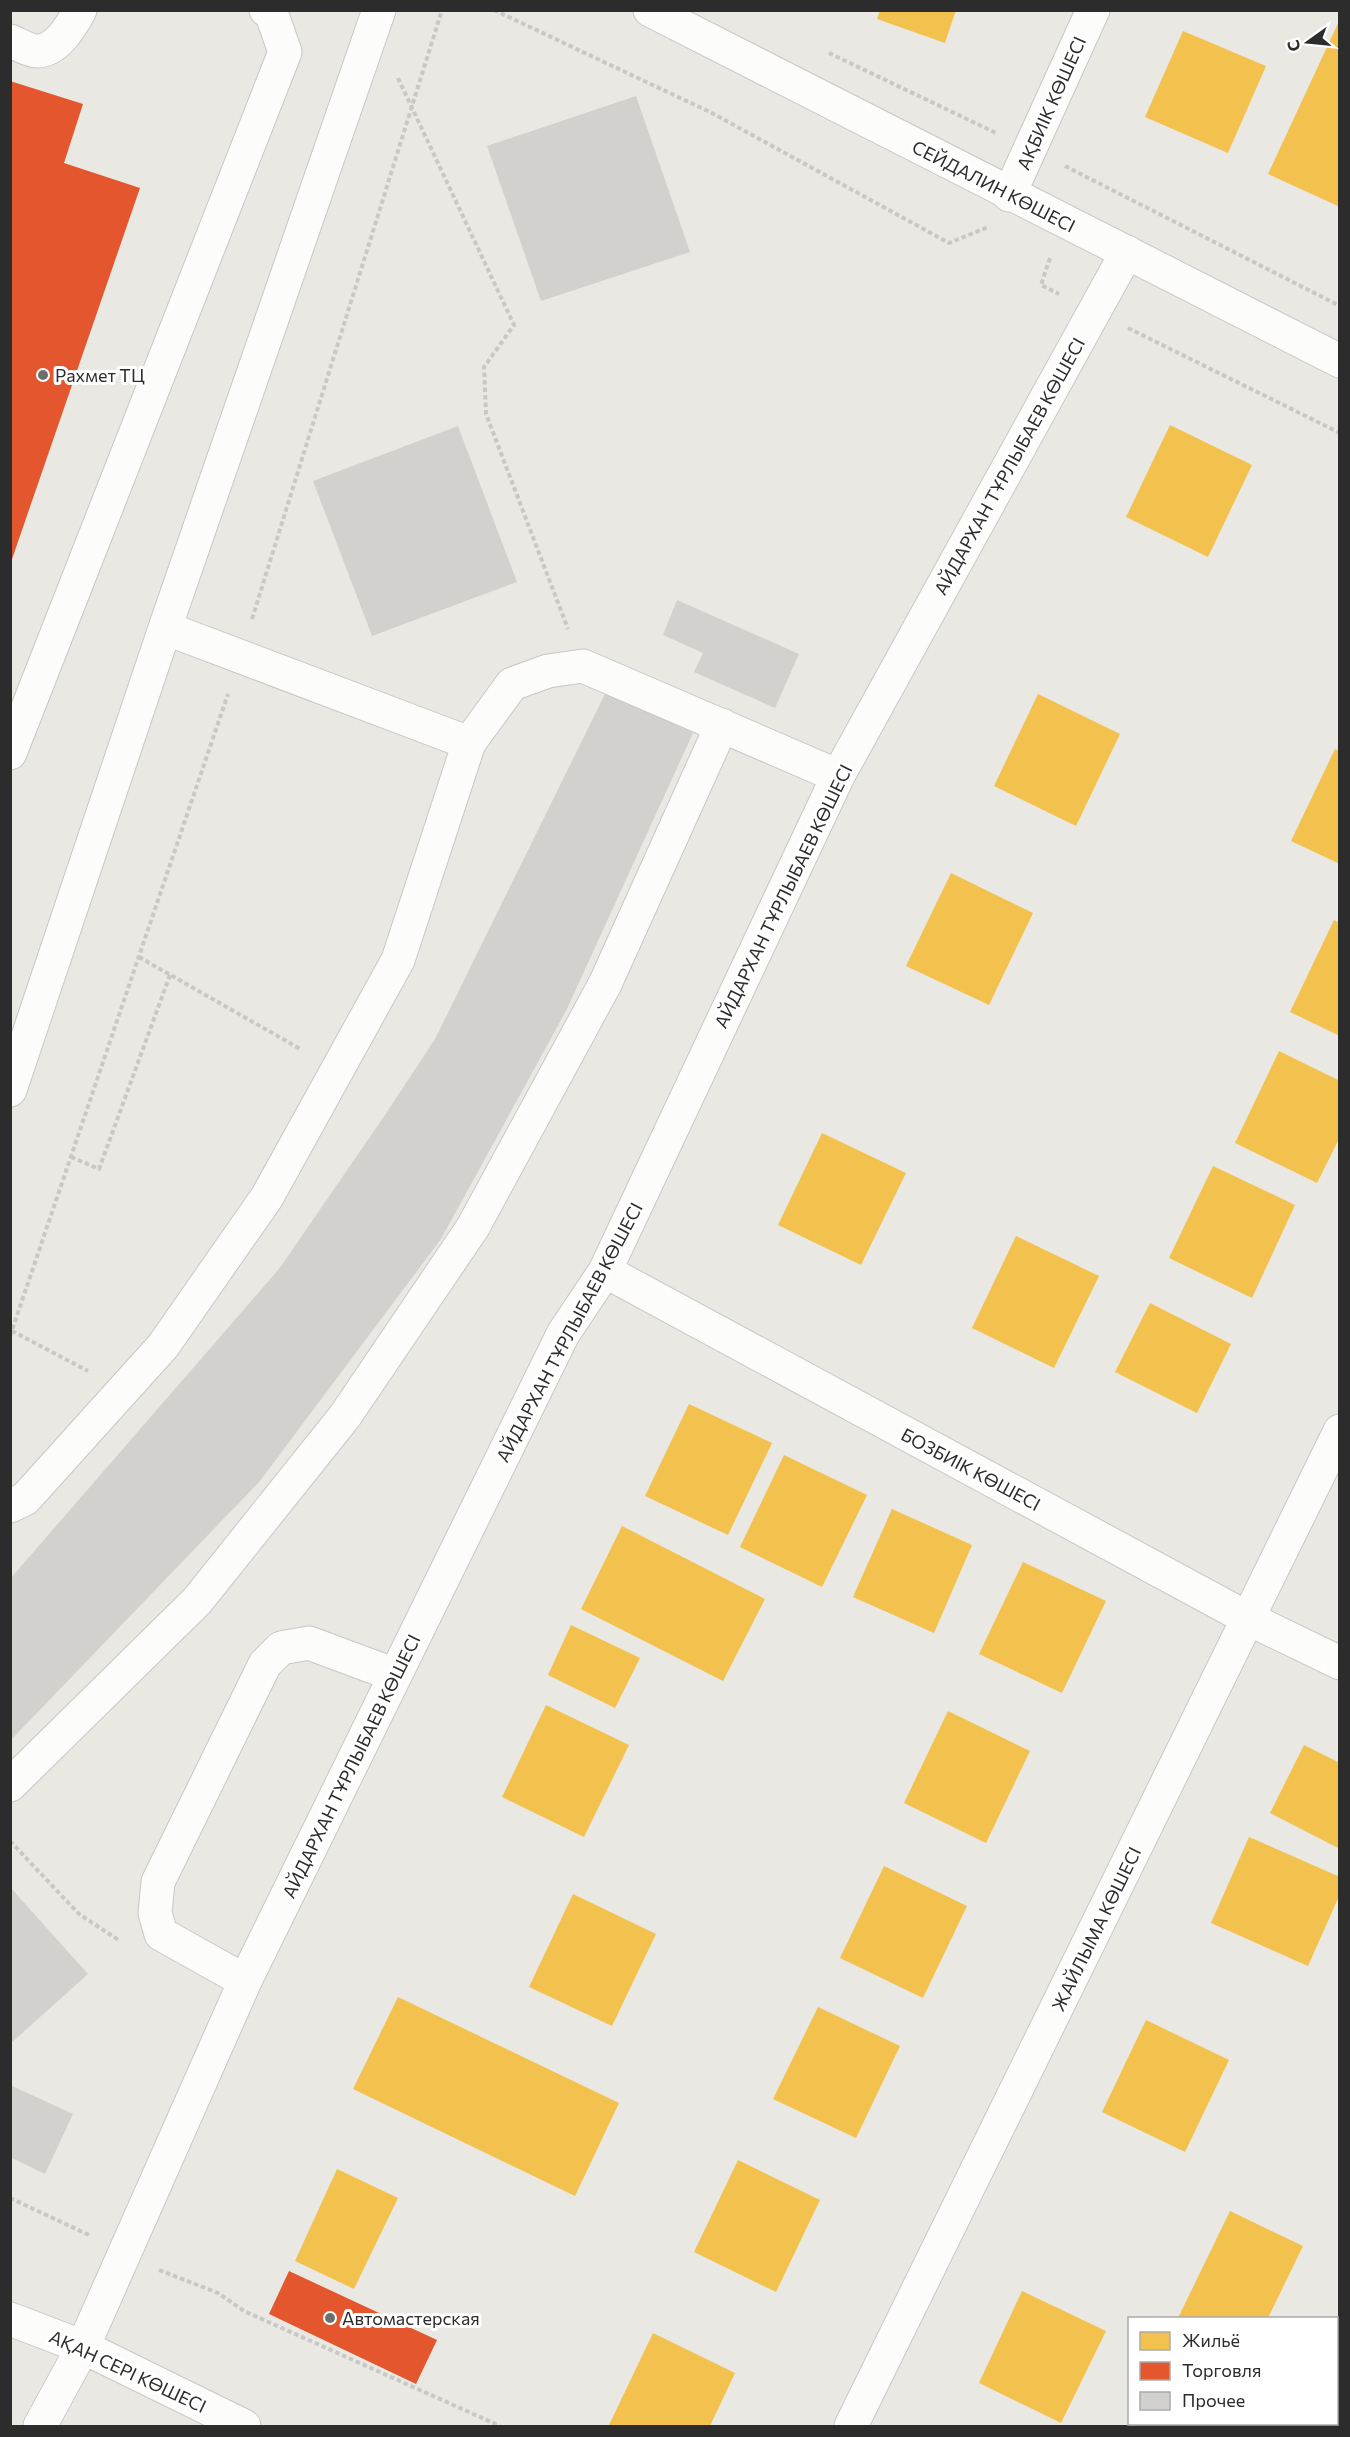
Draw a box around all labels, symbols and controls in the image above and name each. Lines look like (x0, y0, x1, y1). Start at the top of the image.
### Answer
north arrow (1278, 12, 1338, 72)
street label: АҚБИІК КӨШЕСІ (1012, 33, 1090, 173)
text: С (1282, 38, 1304, 54)
street label: СЕЙДАЛИН КӨШЕСІ (909, 135, 1079, 237)
street label: АЙДАРХАН ТҰРЛЫБАЕВ КӨШЕСІ (929, 334, 1089, 598)
place label: Рахмет ТЦ (55, 364, 145, 386)
marker: Рахмет ТЦ (36, 368, 50, 382)
street label: АЙДАРХАН ТҰРЛЫБАЕВ КӨШЕСІ (709, 761, 857, 1031)
street label: АЙДАРХАН ТҰРЛЫБАЕВ КӨШЕСІ (491, 1198, 647, 1466)
street label: БОЗБИІК КӨШЕСІ (898, 1423, 1044, 1515)
street label: АЙДАРХАН ТҰРЛЫБАЕВ КӨШЕСІ (277, 1631, 425, 1901)
street label: ЖАЙЛЫМА КӨШЕСІ (1047, 1843, 1145, 2015)
place label: Автомастерская (342, 2307, 480, 2329)
marker: Автомастерская (323, 2311, 337, 2325)
legend (1128, 2317, 1338, 2425)
street label: АҚАН СЕРІ КӨШЕСІ (46, 2325, 210, 2417)
text: Жильё (1182, 2329, 1240, 2351)
text: Торговля (1182, 2359, 1261, 2381)
text: Прочее (1182, 2389, 1245, 2411)

